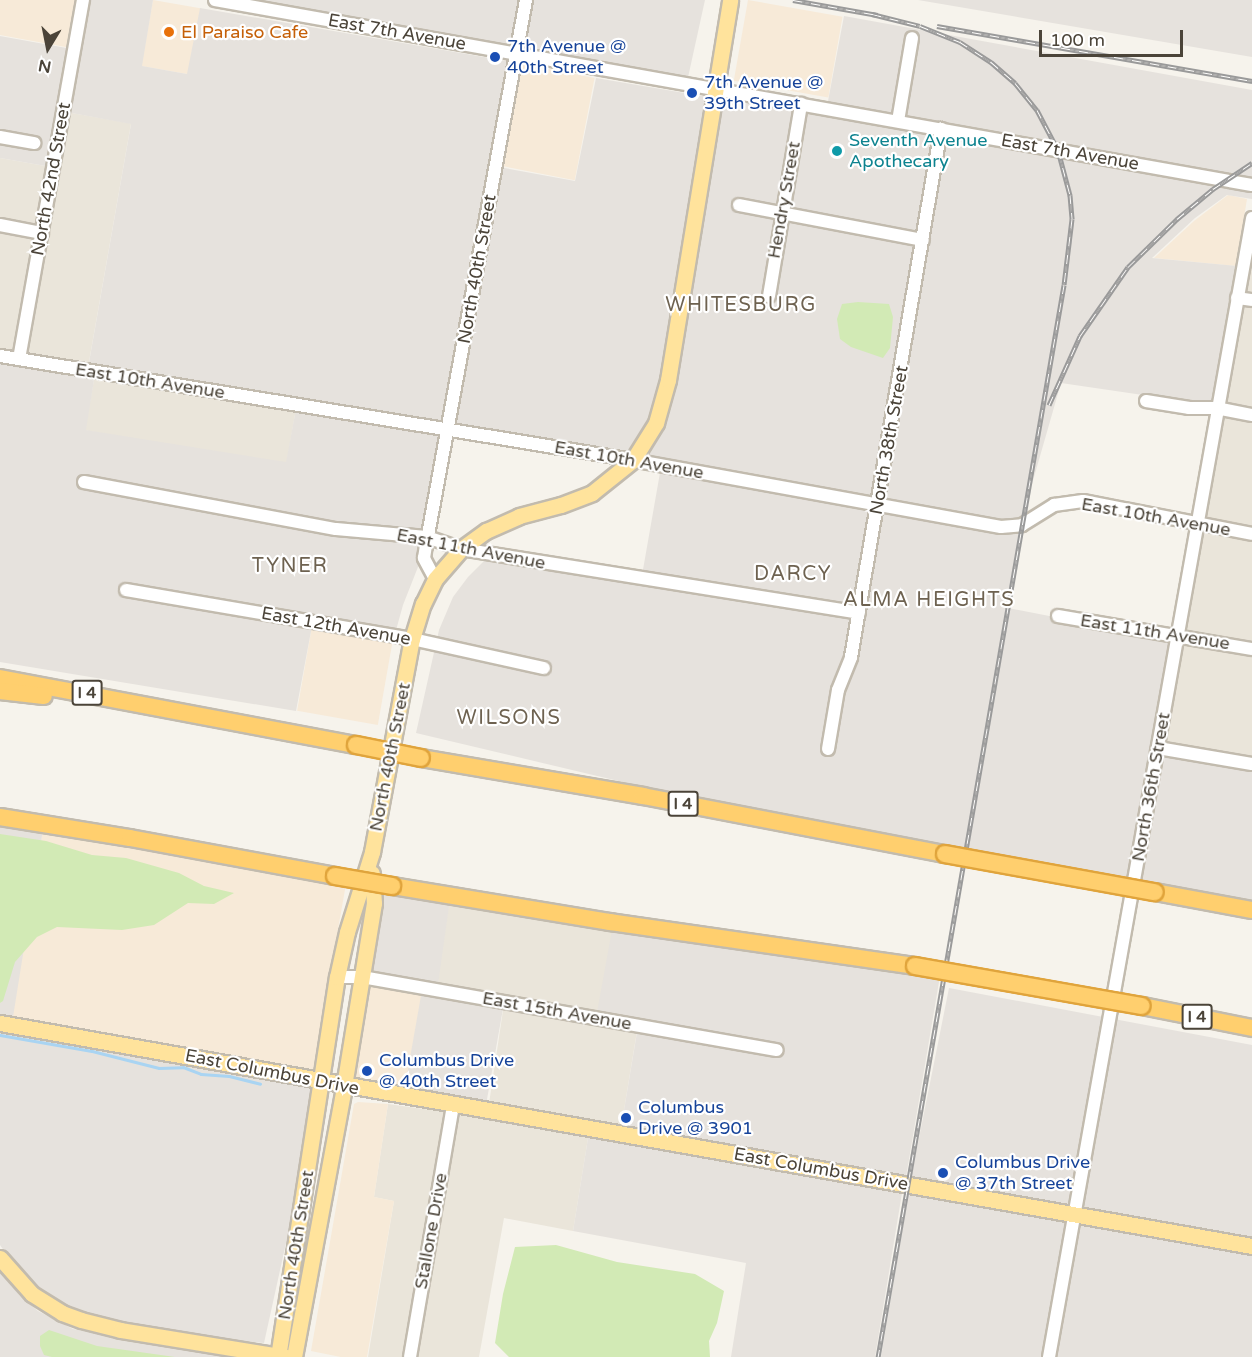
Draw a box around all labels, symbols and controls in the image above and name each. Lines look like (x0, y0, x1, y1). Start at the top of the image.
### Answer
street label: East 7th Avenue (326, 9, 468, 55)
north arrow (18, 18, 78, 78)
scale bar (1042, 18, 1186, 56)
place label: El Paraiso Cafe (181, 21, 308, 43)
marker: El Paraiso Cafe (162, 25, 176, 39)
text: 100 m (1050, 29, 1105, 51)
place label: 7th Avenue @ 40th Street (507, 36, 626, 78)
marker: 7th Avenue @ 40th Street (488, 50, 502, 64)
text: N (37, 55, 53, 77)
place label: 7th Avenue @ 39th Street (704, 72, 823, 115)
marker: 7th Avenue @ 39th Street (685, 86, 699, 100)
street label: North 42nd Street (27, 101, 75, 257)
street label: East 7th Avenue (999, 129, 1141, 175)
place label: Seventh Avenue Apothecary (849, 130, 987, 172)
street label: Hendry Street (763, 140, 805, 260)
marker: Seventh Avenue Apothecary (830, 144, 844, 158)
street label: North 40th Street (453, 193, 501, 345)
district label: WHITESBURG (665, 293, 817, 317)
street label: East 10th Avenue (74, 359, 226, 403)
street label: North 38th Street (865, 364, 913, 516)
street label: East 10th Avenue (553, 436, 705, 484)
street label: East 10th Avenue (1080, 493, 1232, 541)
street label: East 11th Avenue (395, 524, 547, 574)
district label: TYNER (252, 554, 328, 578)
district label: DARCY (754, 562, 832, 586)
district label: ALMA HEIGHTS (843, 588, 1015, 612)
street label: East 12th Avenue (260, 602, 412, 650)
street label: East 11th Avenue (1079, 610, 1231, 654)
road number: I 4 (70, 680, 104, 706)
street label: North 40th Street (365, 681, 415, 833)
district label: WILSONS (457, 706, 561, 730)
street label: North 36th Street (1127, 711, 1175, 863)
road number: I 4 (666, 791, 700, 817)
street label: East 15th Avenue (481, 987, 633, 1035)
road number: I 4 (1180, 1004, 1214, 1030)
street label: East Columbus Drive (183, 1045, 361, 1099)
place label: Columbus Drive @ 40th Street (379, 1050, 514, 1092)
marker: Columbus Drive @ 40th Street (360, 1064, 374, 1078)
place label: Columbus Drive @ 3901 (638, 1097, 753, 1140)
marker: Columbus Drive @ 3901 (619, 1111, 633, 1125)
street label: East Columbus Drive (732, 1143, 910, 1195)
place label: Columbus Drive @ 37th Street (955, 1152, 1090, 1194)
marker: Columbus Drive @ 37th Street (936, 1166, 950, 1180)
street label: North 40th Street (274, 1169, 318, 1321)
street label: Stallone Drive (410, 1171, 452, 1291)

